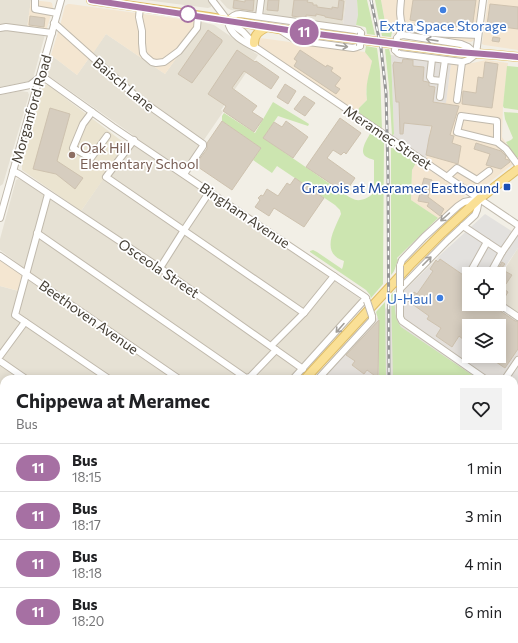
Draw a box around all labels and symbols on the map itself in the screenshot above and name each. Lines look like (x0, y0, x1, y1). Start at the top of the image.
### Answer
unlabelled marker (179, 5, 197, 23)
marker: Extra Space Storage (438, 5, 448, 15)
place label: Extra Space Storage (379, 17, 507, 34)
line badge: 11 (286, 19, 322, 45)
one-way arrow (426, 36, 439, 44)
one-way arrow (335, 42, 348, 50)
street label: Morganford Road (7, 53, 55, 165)
street label: Baisch Lane (90, 53, 158, 115)
street label: Meramec Street (341, 101, 435, 173)
place label: Oak Hill Elementary School (80, 139, 199, 172)
marker: Oak Hill Elementary School (67, 150, 77, 160)
street label: Bingham Avenue (197, 179, 293, 251)
place label: Gravois at Meramec Eastbound (301, 179, 499, 196)
marker: Gravois at Meramec Eastbound (502, 182, 512, 192)
one-way arrow (440, 213, 450, 222)
street label: Osceola Street (115, 235, 203, 301)
one-way arrow (422, 256, 432, 266)
street label: Beethoven Avenue (36, 276, 142, 358)
place label: U-Haul (387, 290, 432, 307)
marker: U-Haul (435, 293, 445, 303)
one-way arrow (335, 322, 344, 333)

